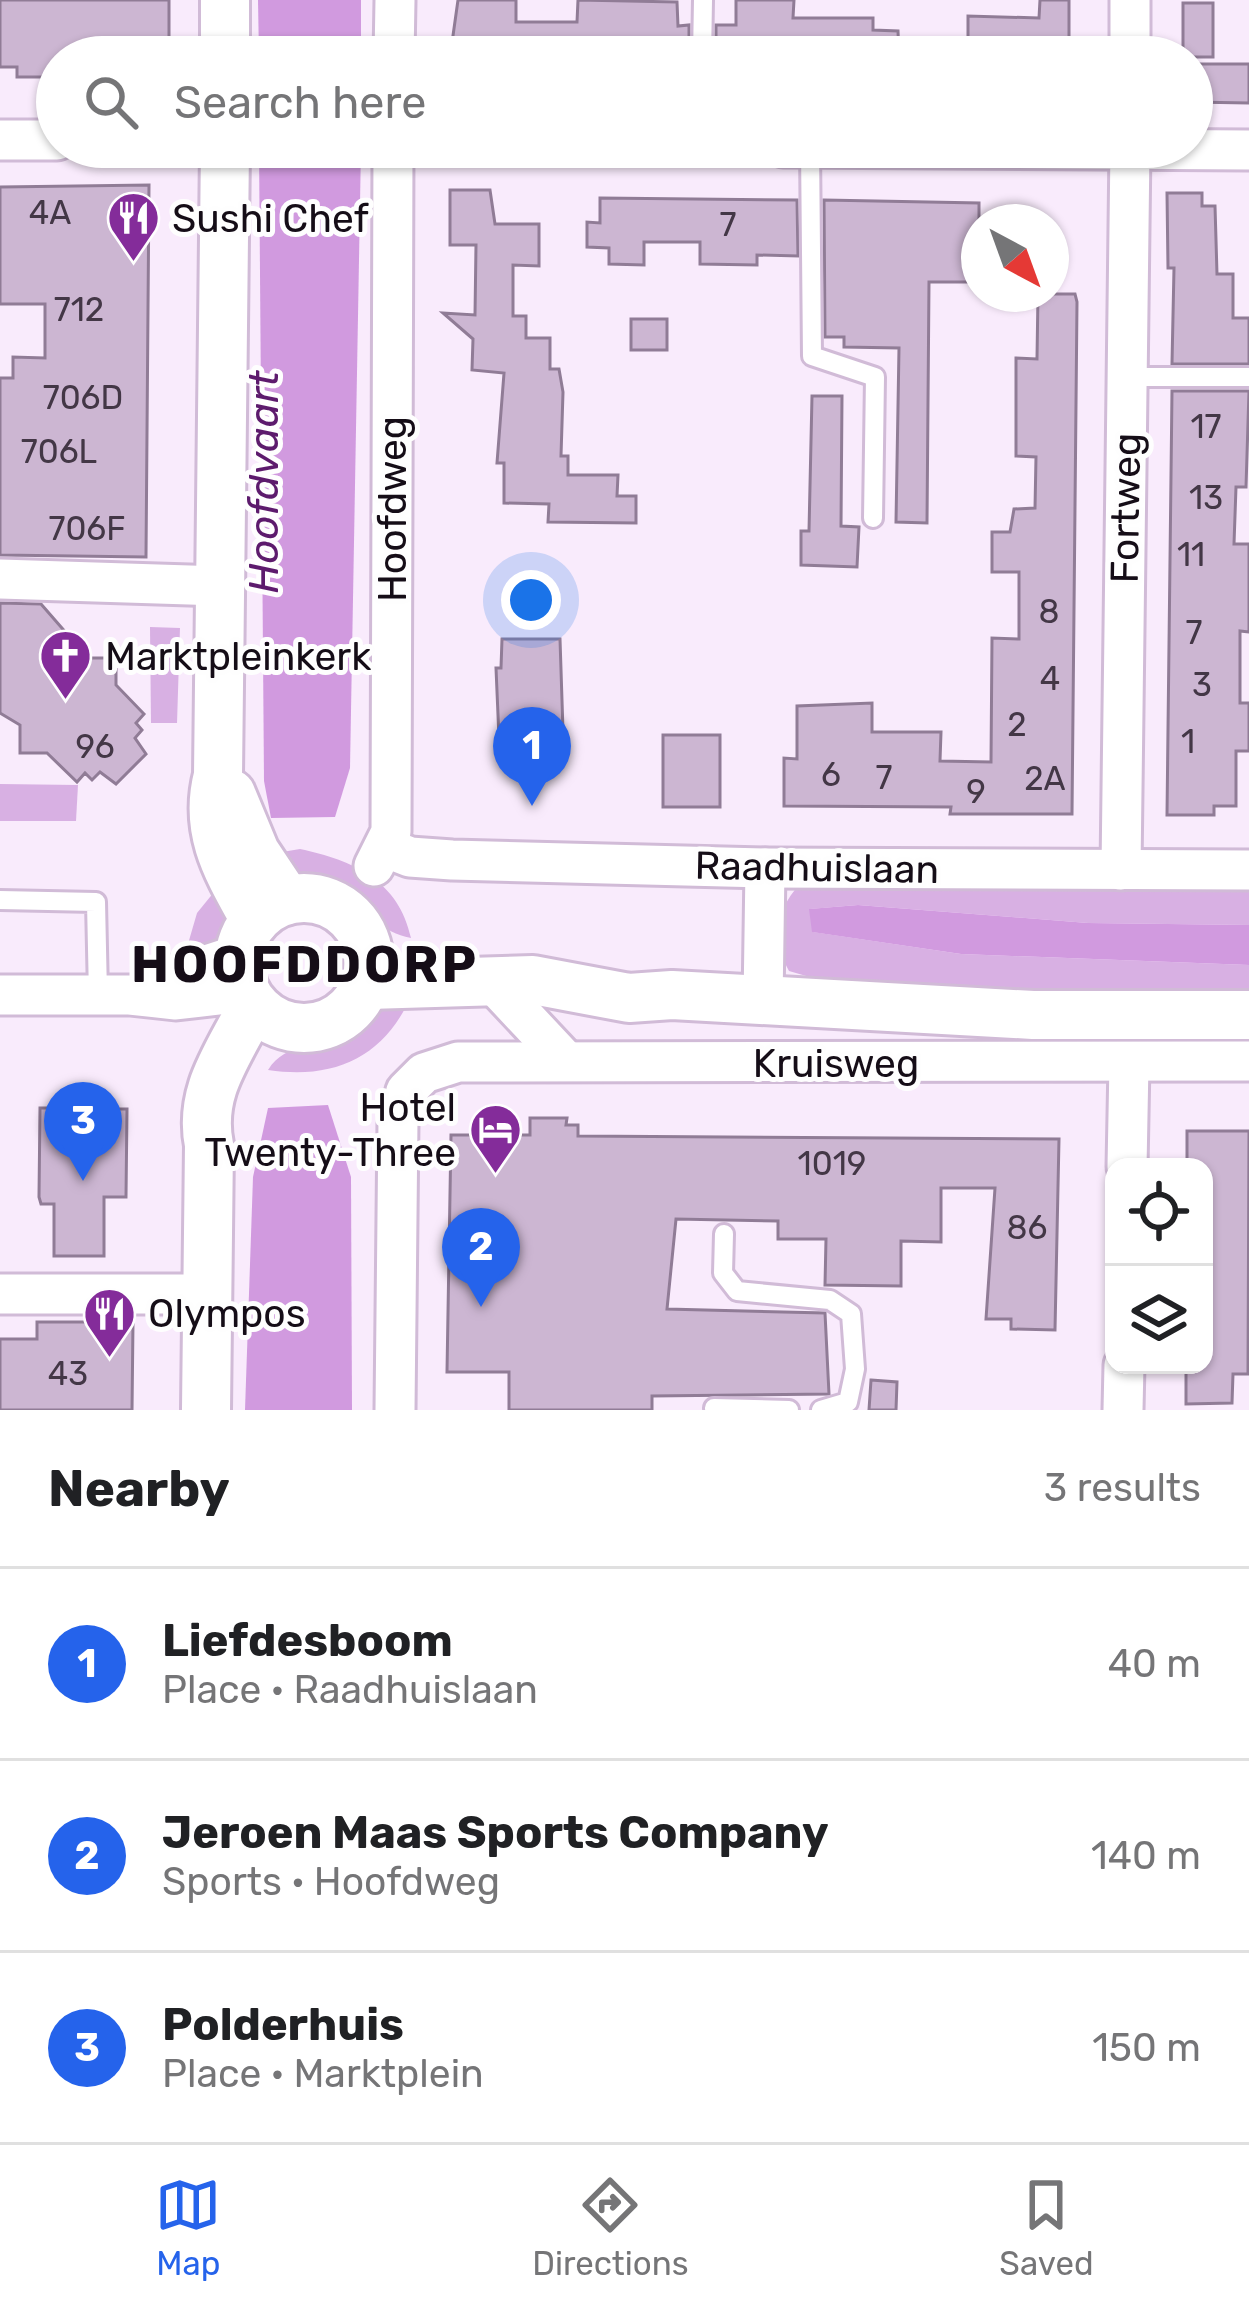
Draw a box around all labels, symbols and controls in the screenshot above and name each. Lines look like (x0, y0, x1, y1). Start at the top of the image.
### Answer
search box (36, 36, 1213, 168)
icon: search (78, 69, 144, 135)
text: Search here (174, 76, 426, 129)
restaurant icon: Sushi Chef (105, 190, 161, 264)
house number: 4A (29, 193, 71, 232)
place label: Sushi Chef (172, 196, 369, 242)
north arrow (961, 204, 1069, 312)
house number: 7 (720, 205, 737, 244)
house number: 712 (54, 290, 104, 329)
water label: Hoofdvaart (239, 370, 289, 593)
house number: 706D (43, 378, 123, 417)
house number: 17 (1190, 407, 1222, 446)
street label: Hoofdweg (370, 416, 416, 602)
house number: 706L (21, 432, 97, 471)
street label: Fortweg (1102, 432, 1150, 584)
house number: 13 (1189, 478, 1223, 517)
house number: 706F (48, 509, 126, 548)
house number: 11 (1177, 535, 1205, 574)
your location (501, 570, 561, 630)
house number: 8 (1039, 592, 1060, 631)
house number: 7 (1186, 613, 1203, 652)
church icon: Marktpleinkerk (38, 628, 94, 702)
place label: Marktpleinkerk (105, 634, 371, 680)
house number: 4 (1040, 659, 1060, 698)
house number: 3 (1192, 665, 1212, 704)
house number: 2 (1007, 705, 1027, 744)
pin: 1 (493, 707, 571, 806)
house number: 1 (1181, 722, 1195, 761)
house number: 96 (75, 727, 115, 766)
house number: 6 (821, 755, 841, 794)
house number: 7 (876, 758, 893, 797)
house number: 2A (1024, 759, 1066, 798)
house number: 9 (966, 772, 986, 811)
street label: Raadhuislaan (694, 843, 940, 893)
district label: HOOFDDORP (131, 934, 479, 995)
street label: Kruisweg (753, 1041, 919, 1087)
pin: 3 (44, 1082, 122, 1181)
place label: Hotel Twenty-Three (204, 1085, 456, 1176)
hotel icon: Hotel Twenty-Three (467, 1101, 523, 1175)
house number: 1019 (798, 1144, 866, 1183)
map controls (1105, 1158, 1213, 1374)
button: locate (1105, 1158, 1213, 1266)
pin: 2 (442, 1208, 520, 1307)
house number: 86 (1007, 1208, 1047, 1247)
button: layers (1105, 1266, 1213, 1374)
restaurant icon: Olympos (81, 1285, 137, 1359)
place label: Olympos (148, 1291, 306, 1337)
house number: 43 (48, 1354, 88, 1393)
text: Nearby (48, 1458, 230, 1519)
text: 3 results (1044, 1465, 1201, 1511)
text: Liefdesboom (162, 1614, 453, 1667)
text: 1 (77, 1641, 97, 1687)
text: 40 m (1108, 1641, 1201, 1687)
text: Place · Raadhuislaan (162, 1667, 538, 1713)
text: Jeroen Maas Sports Company (162, 1806, 829, 1859)
text: 2 (74, 1833, 100, 1879)
text: 140 m (1091, 1833, 1201, 1879)
text: Sports · Hoofdweg (162, 1859, 500, 1905)
text: Polderhuis (162, 1998, 404, 2051)
text: 3 (74, 2025, 100, 2071)
text: 150 m (1092, 2025, 1201, 2071)
text: Place · Marktplein (162, 2051, 484, 2097)
tab: Map (155, 2172, 221, 2283)
tab: Directions (532, 2172, 689, 2283)
tab: Saved (999, 2172, 1094, 2283)

